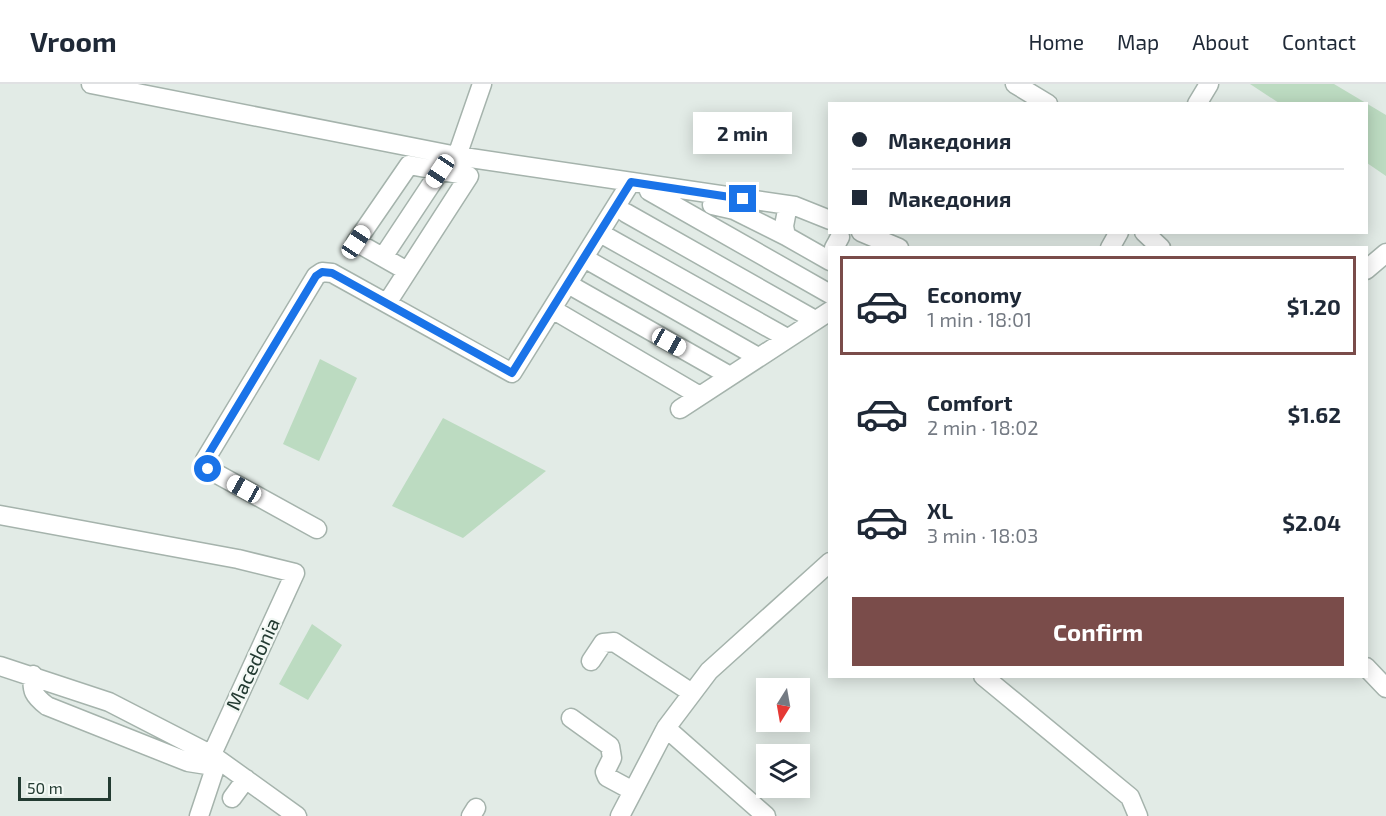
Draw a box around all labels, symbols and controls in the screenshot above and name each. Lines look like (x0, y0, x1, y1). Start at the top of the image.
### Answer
text: Vroom (30, 24, 117, 58)
text: Home (1028, 29, 1084, 54)
text: Map (1117, 29, 1159, 54)
text: About (1192, 29, 1249, 54)
text: Contact (1282, 29, 1356, 54)
callout: 2 min (694, 112, 792, 154)
text: 2 min (717, 121, 768, 145)
text: Македония (888, 127, 1011, 153)
car (422, 151, 458, 191)
route end (729, 185, 756, 212)
text: Македония (888, 185, 1011, 211)
car (338, 222, 374, 262)
icon: car (855, 279, 909, 333)
text: Economy (927, 281, 1022, 307)
text: $1.20 (1287, 293, 1341, 319)
text: 1 min · 18:01 (927, 307, 1032, 331)
car (649, 325, 689, 359)
icon: car (855, 387, 909, 441)
text: Comfort (927, 389, 1012, 415)
text: $1.62 (1288, 401, 1341, 427)
text: 2 min · 18:02 (927, 415, 1039, 439)
route start (194, 455, 221, 482)
car (224, 472, 264, 506)
icon: car (855, 495, 909, 549)
text: XL (927, 497, 953, 523)
text: $2.04 (1282, 509, 1341, 535)
text: 3 min · 18:03 (927, 523, 1038, 547)
button: Confirm (852, 597, 1344, 666)
street label: Macedonia (220, 614, 284, 714)
north arrow (756, 678, 810, 732)
map controls (756, 678, 810, 798)
button: layers (756, 744, 810, 798)
scale bar (18, 774, 111, 802)
text: 50 m (27, 778, 63, 797)

